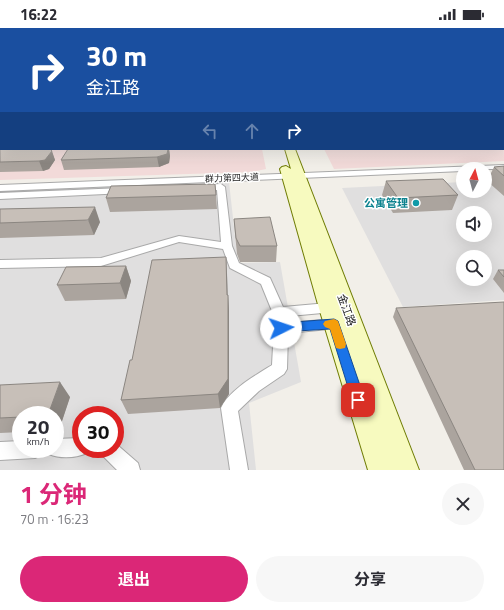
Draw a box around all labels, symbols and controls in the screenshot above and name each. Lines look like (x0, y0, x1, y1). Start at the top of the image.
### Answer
text: 16:22 (20, 3, 57, 26)
text: 30 m (86, 34, 147, 77)
icon: right (20, 44, 72, 96)
text: 金江路 (86, 74, 140, 101)
icon: left (199, 120, 221, 142)
icon: ahead (241, 120, 263, 142)
icon: right (283, 120, 305, 142)
north arrow (456, 162, 492, 198)
map controls (456, 162, 492, 286)
street label: 群力第四大道 (205, 170, 259, 185)
place label: 公寓管理 (364, 195, 408, 211)
marker: 公寓管理 (411, 198, 421, 208)
button: sound (456, 206, 492, 242)
button: search (456, 250, 492, 286)
street label: 金江路 (334, 292, 360, 328)
position arrow (260, 307, 302, 349)
pin (341, 383, 375, 417)
icon: arrive (347, 389, 369, 411)
speed limit sign: 30 (72, 406, 124, 458)
text: 20 (27, 411, 49, 442)
text: km/h (27, 434, 49, 449)
text: 1 分钟 (20, 476, 87, 512)
button: close (442, 483, 484, 525)
text: 70 m · 16:23 (20, 509, 89, 529)
button: 退出 (20, 556, 248, 602)
button: 分享 (256, 556, 484, 602)

